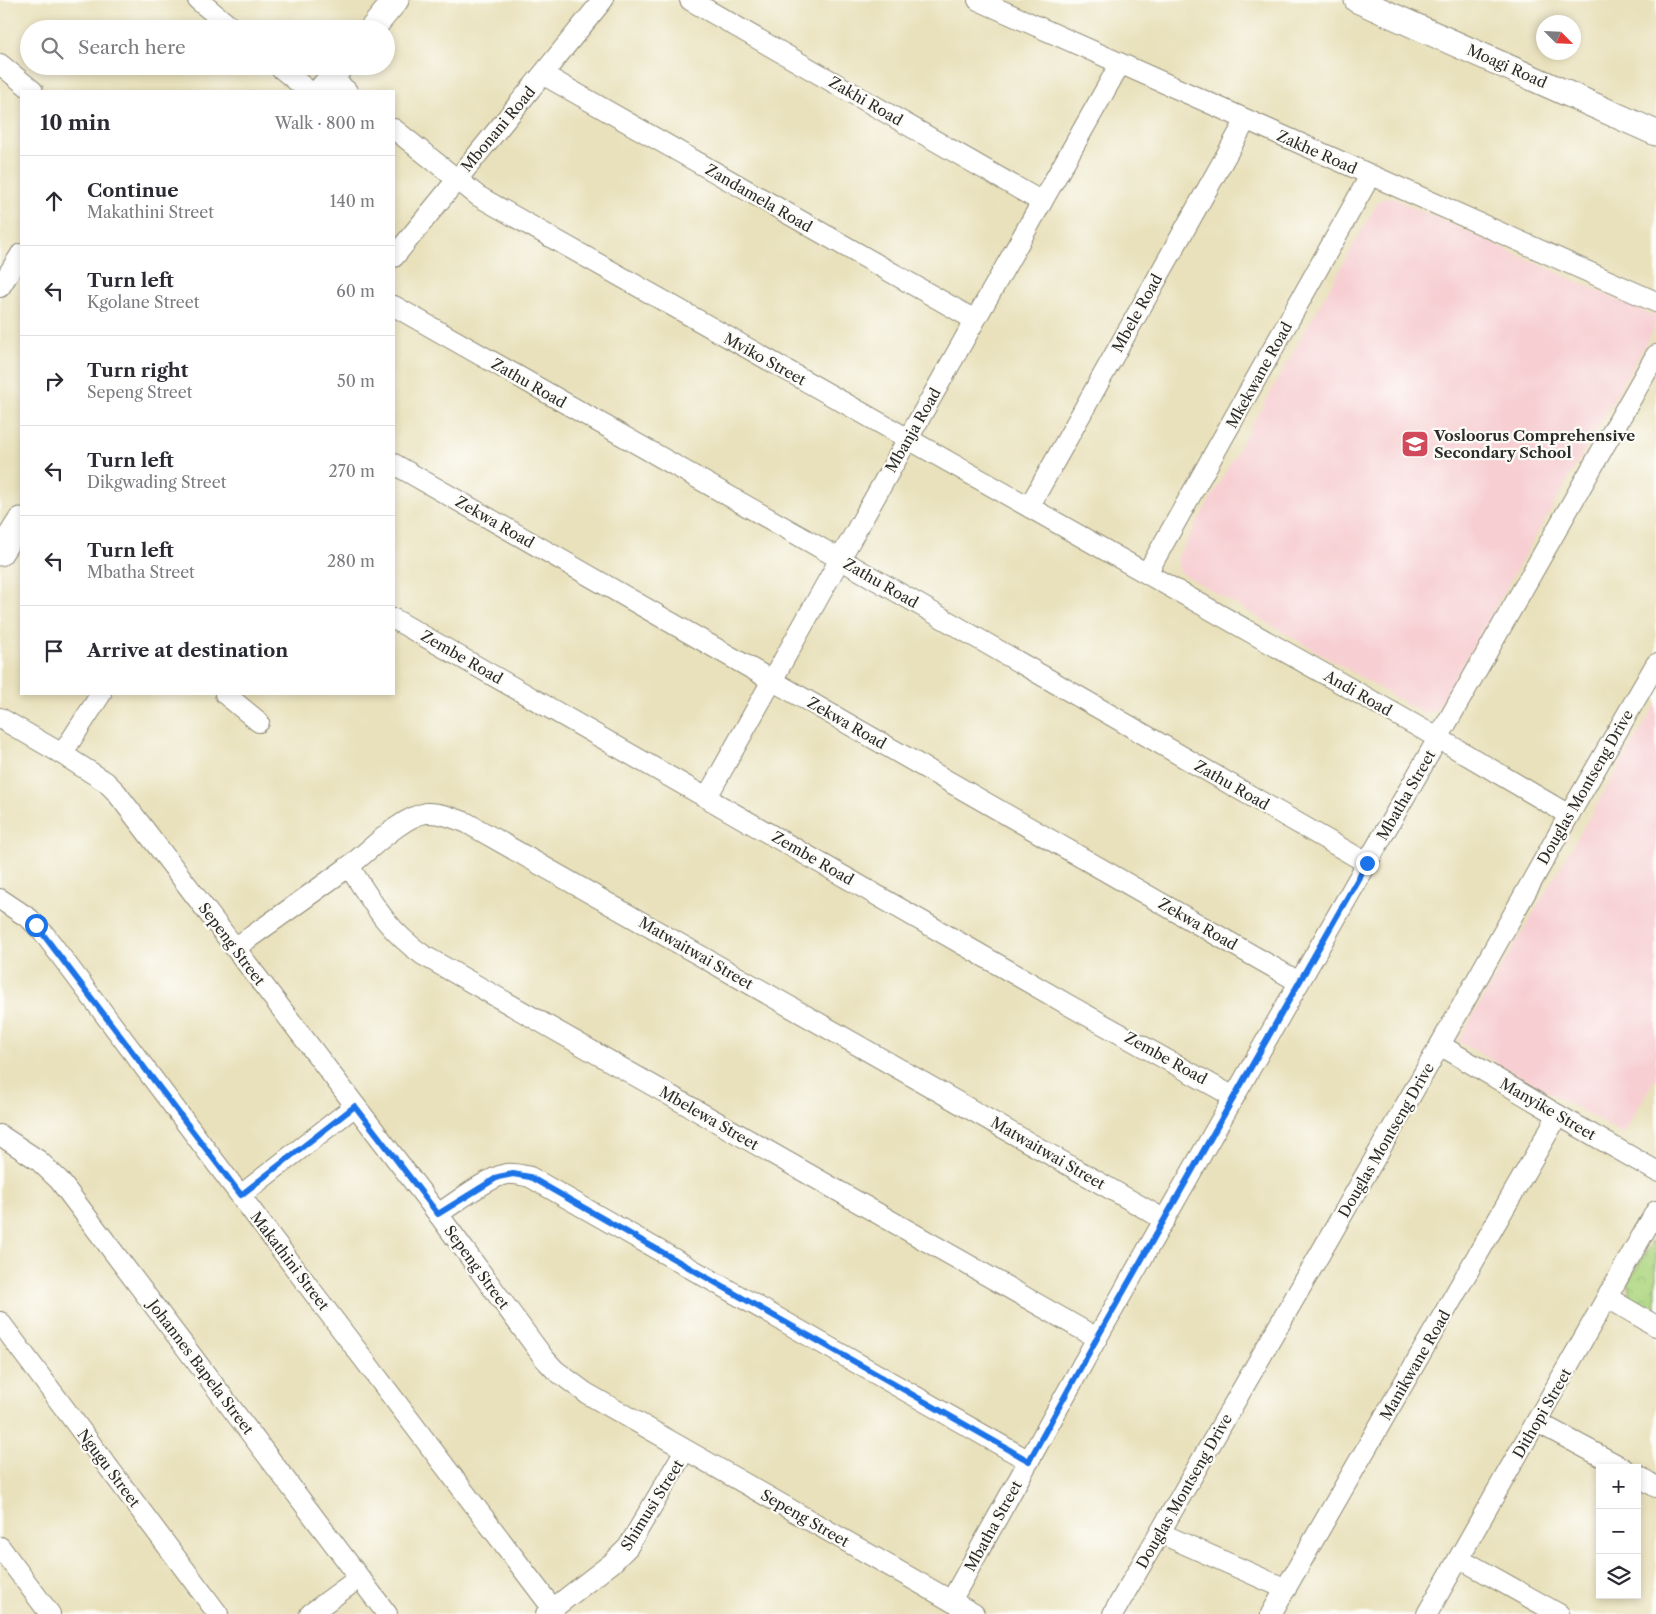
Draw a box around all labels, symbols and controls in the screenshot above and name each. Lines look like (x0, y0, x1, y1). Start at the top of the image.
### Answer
north arrow (1536, 15, 1581, 60)
search box (20, 20, 395, 75)
icon: search (38, 34, 66, 62)
text: Search here (78, 36, 186, 59)
street label: Moagi Road (1464, 40, 1550, 92)
street label: Zakhi Road (826, 72, 906, 130)
street label: Mbonani Road (457, 82, 539, 176)
text: 10 min (40, 110, 111, 135)
text: Walk · 800 m (275, 113, 375, 133)
street label: Zakhe Road (1274, 126, 1360, 178)
street label: Zandamela Road (702, 160, 816, 236)
text: Continue (87, 179, 179, 202)
icon: ahead (40, 187, 68, 215)
text: 140 m (330, 191, 375, 211)
text: Makathini Street (87, 202, 214, 222)
text: Turn left (87, 269, 174, 292)
street label: Mbele Road (1108, 271, 1166, 355)
icon: left (40, 277, 68, 305)
text: 60 m (336, 281, 375, 301)
text: Kgolane Street (87, 292, 199, 312)
street label: Mkekwane Road (1222, 318, 1296, 432)
street label: Mviko Street (720, 329, 810, 390)
street label: Zathu Road (488, 354, 570, 412)
text: Turn right (87, 359, 188, 382)
icon: right (40, 367, 68, 395)
text: 50 m (337, 371, 375, 391)
text: Sepeng Street (87, 382, 192, 402)
street label: Mbanja Road (881, 384, 945, 476)
place label: Vosloorus Comprehensive Secondary School (1433, 426, 1635, 462)
school or university icon: Vosloorus Comprehensive Secondary School (1400, 429, 1430, 459)
text: Turn left (87, 449, 174, 472)
icon: left (40, 457, 68, 485)
text: 270 m (329, 461, 375, 481)
text: Dikgwading Street (87, 472, 226, 492)
street label: Zekwa Road (452, 492, 538, 552)
text: Turn left (87, 539, 174, 562)
icon: left (40, 547, 68, 575)
text: 280 m (327, 551, 375, 571)
street label: Zathu Road (840, 554, 922, 612)
text: Mbatha Street (87, 562, 195, 582)
street label: Zembe Road (418, 626, 506, 688)
icon: arrive (40, 637, 68, 665)
text: Arrive at destination (87, 639, 288, 662)
street label: Andi Road (1320, 665, 1395, 720)
street label: Zekwa Road (804, 693, 890, 753)
street label: Douglas Montseng Drive (1533, 706, 1637, 868)
street label: Mbatha Street (1373, 746, 1440, 844)
street label: Zathu Road (1191, 756, 1273, 814)
street label: Zembe Road (769, 827, 857, 889)
route end (1356, 852, 1379, 875)
street label: Zekwa Road (1155, 894, 1241, 954)
street label: Sepeng Street (195, 899, 270, 990)
street label: Matwaitwai Street (635, 913, 757, 994)
route start (25, 914, 48, 937)
street label: Zembe Road (1122, 1028, 1210, 1088)
street label: Douglas Montseng Drive (1334, 1059, 1438, 1221)
street label: Manyike Street (1497, 1074, 1600, 1145)
street label: Mbelewa Street (656, 1082, 763, 1154)
street label: Matwaitwai Street (987, 1113, 1109, 1194)
street label: Makathini Street (247, 1208, 334, 1315)
street label: Sepeng Street (440, 1221, 514, 1313)
street label: Johannes Bapela Street (143, 1294, 258, 1439)
street label: Manikwane Road (1376, 1307, 1454, 1423)
street label: Dithopi Street (1509, 1364, 1576, 1461)
street label: Douglas Montseng Drive (1132, 1410, 1236, 1572)
street label: Ngugu Street (73, 1425, 145, 1511)
street label: Shimusi Street (616, 1455, 688, 1554)
map controls (1596, 1464, 1641, 1599)
button: + (1596, 1464, 1641, 1509)
street label: Mbatha Street (960, 1477, 1026, 1575)
street label: Sepeng Street (757, 1485, 853, 1551)
button: − (1596, 1509, 1641, 1554)
button: layers (1596, 1554, 1641, 1599)

